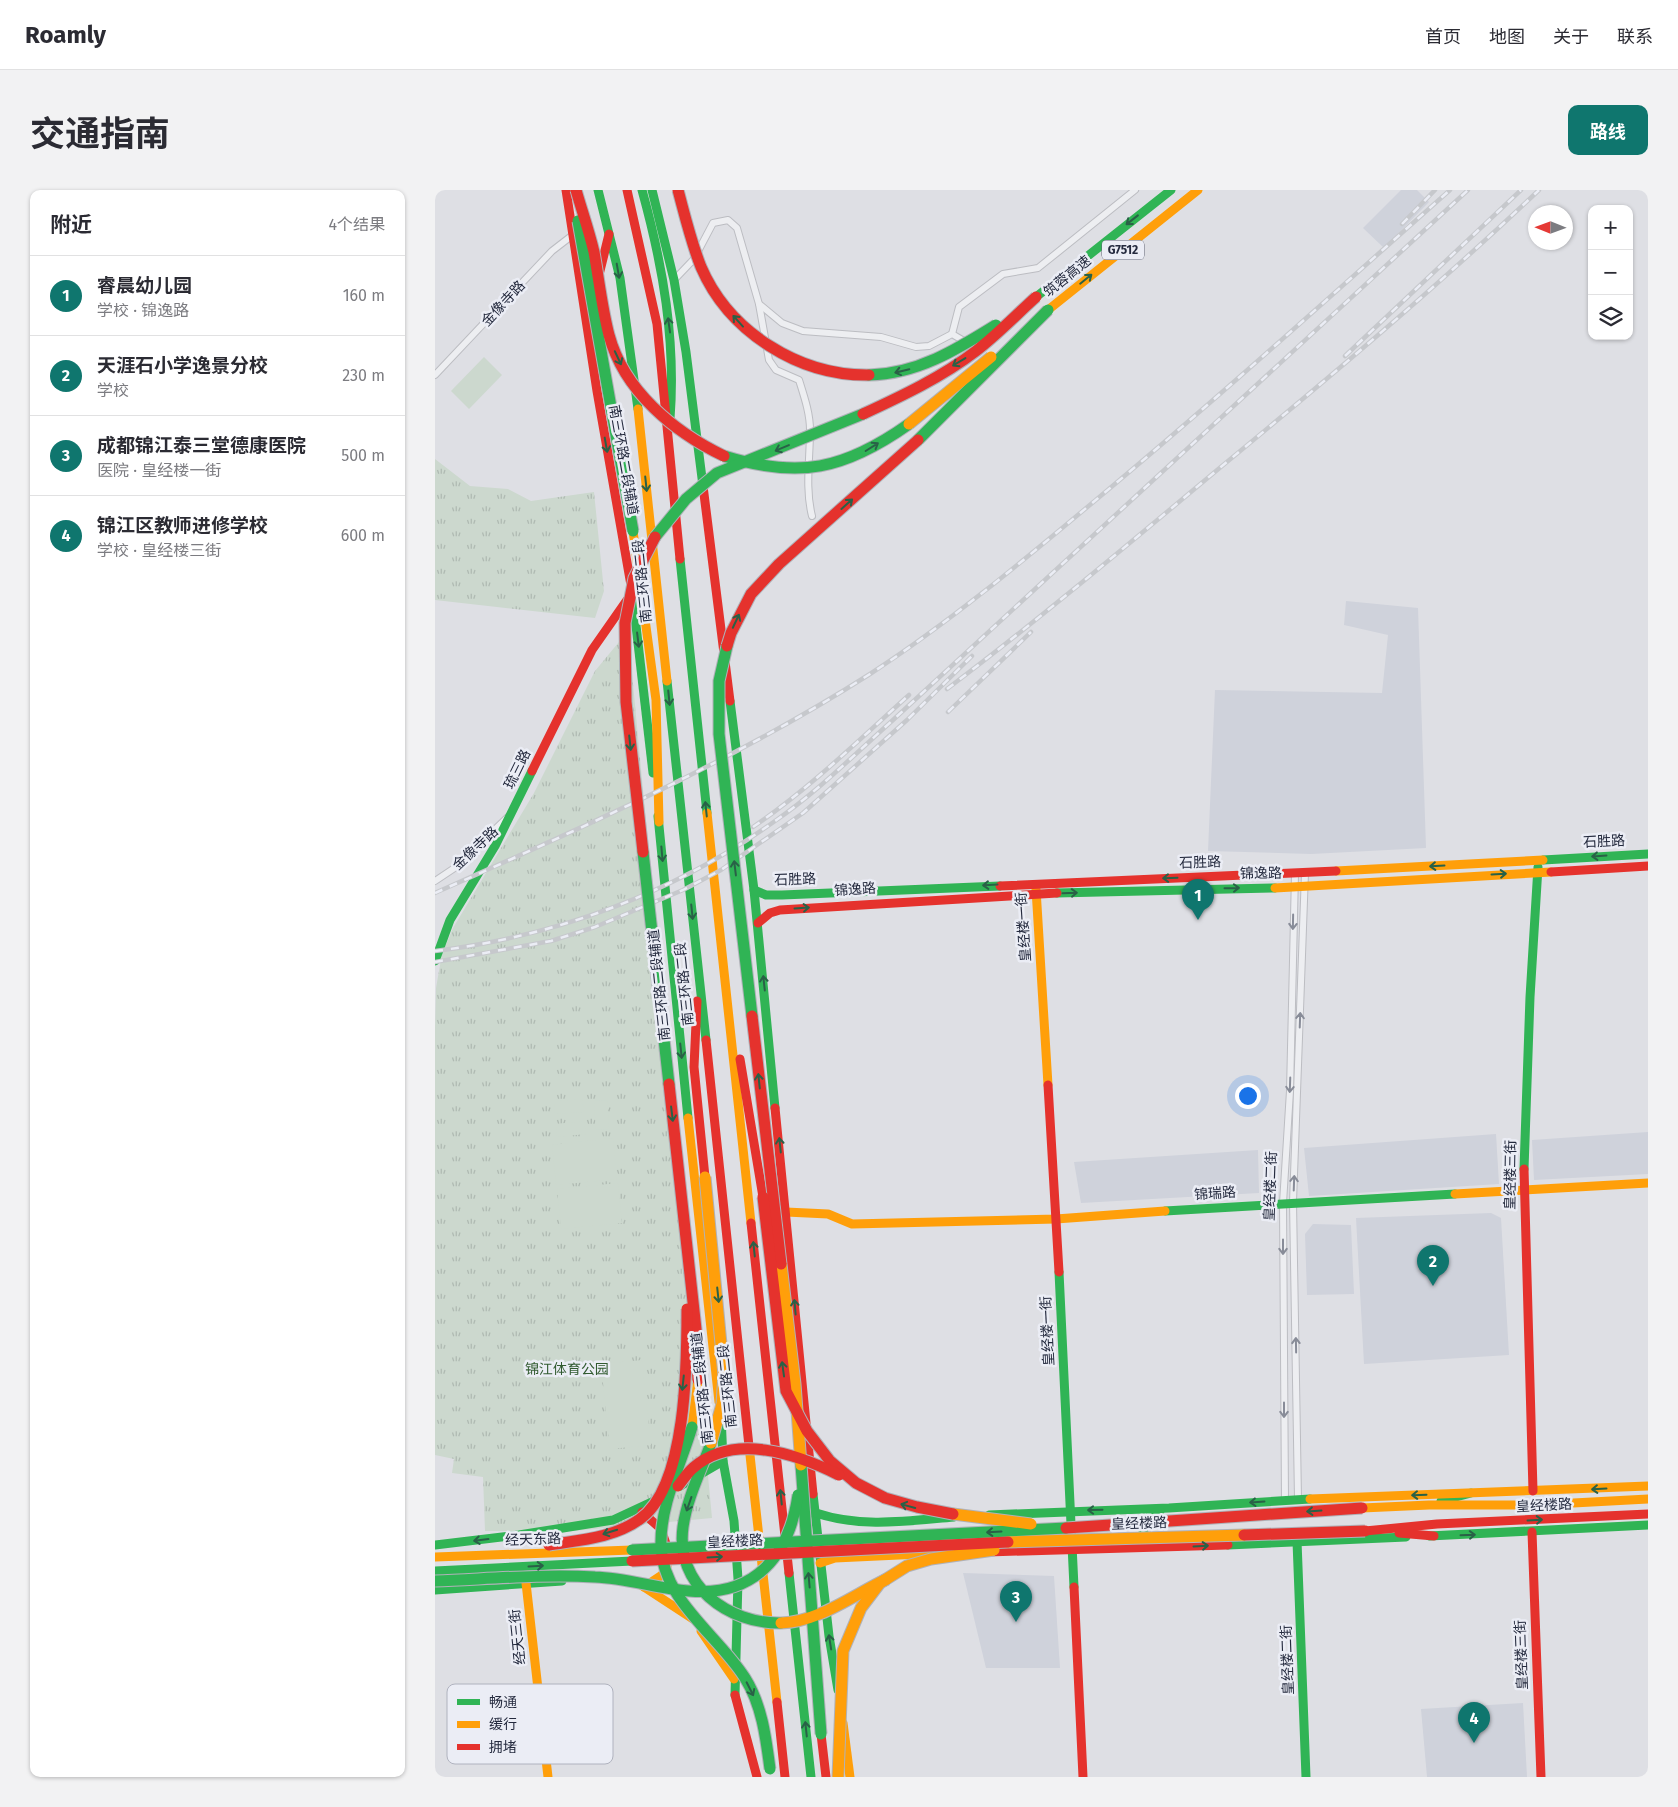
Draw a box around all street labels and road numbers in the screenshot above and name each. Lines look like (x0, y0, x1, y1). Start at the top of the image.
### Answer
road number: G7512 (1102, 240, 1144, 260)
street label: 筑蓉高速 (1040, 252, 1094, 301)
street label: 金像寺路 (478, 277, 529, 330)
street label: 南三环路二段辅道 (605, 403, 642, 517)
street label: 南三环路二段 (630, 538, 655, 624)
street label: 琉三路 (501, 747, 534, 792)
street label: 金像寺路 (449, 823, 502, 874)
street label: 石胜路 (1583, 832, 1625, 851)
street label: 石胜路 (1179, 853, 1221, 872)
street label: 锦逸路 (1240, 865, 1282, 882)
street label: 石胜路 (774, 870, 816, 889)
street label: 锦逸路 (833, 880, 877, 899)
street label: 皇经楼一街 (1013, 891, 1034, 962)
street label: 南三环路二段辅道 (645, 928, 674, 1042)
street label: 南三环路二段 (672, 941, 697, 1027)
street label: 皇经楼三街 (1501, 1140, 1520, 1210)
street label: 皇经楼二街 (1261, 1151, 1280, 1221)
street label: 锦瑞路 (1193, 1184, 1237, 1203)
street label: 皇经楼一街 (1037, 1296, 1058, 1366)
street label: 南三环路二段辅道 (688, 1331, 717, 1445)
street label: 南三环路二段 (715, 1343, 740, 1429)
street label: 皇经楼路 (1516, 1496, 1572, 1515)
street label: 皇经楼路 (1111, 1514, 1167, 1533)
street label: 经天东路 (505, 1530, 561, 1549)
street label: 皇经楼路 (707, 1532, 763, 1551)
street label: 经天三街 (506, 1608, 529, 1666)
street label: 皇经楼三街 (1512, 1620, 1531, 1690)
street label: 皇经楼二街 (1278, 1625, 1297, 1695)

